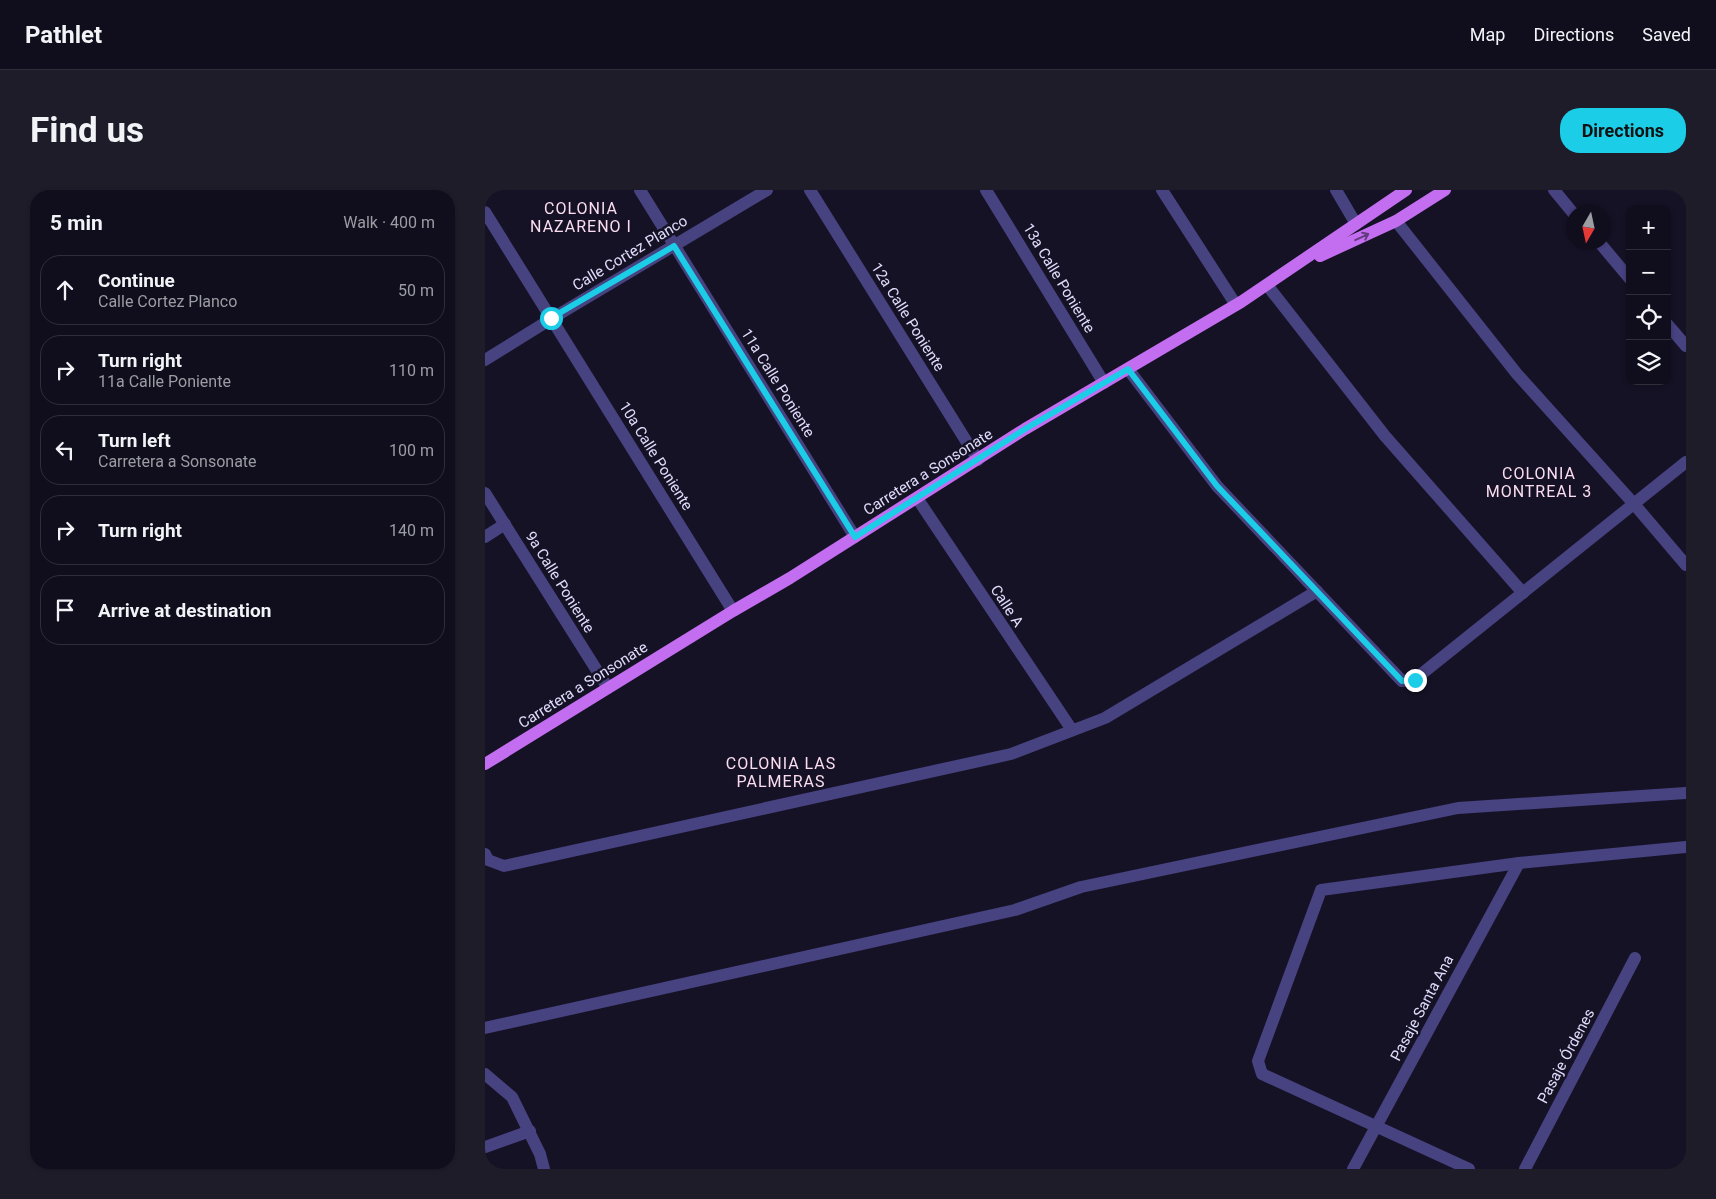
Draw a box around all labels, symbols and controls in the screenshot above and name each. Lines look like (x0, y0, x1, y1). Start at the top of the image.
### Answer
text: Pathlet (25, 21, 102, 49)
text: Map (1470, 24, 1505, 45)
text: Directions (1533, 24, 1614, 45)
text: Saved (1642, 24, 1691, 45)
button: Directions (1560, 108, 1686, 153)
text: Find us (30, 110, 144, 151)
district label: COLONIA NAZARENO I (530, 199, 632, 236)
north arrow (1566, 205, 1611, 250)
map controls (1626, 205, 1671, 385)
button: + (1626, 205, 1671, 250)
text: 5 min (50, 211, 103, 235)
street label: Calle Cortez Planco (569, 212, 691, 294)
text: Walk · 400 m (343, 213, 435, 232)
street label: 13a Calle Poniente (1019, 220, 1099, 336)
one-way arrow (1354, 232, 1369, 241)
button: − (1626, 250, 1671, 295)
street label: 12a Calle Poniente (867, 259, 949, 375)
text: Continue (98, 269, 175, 292)
icon: ahead (51, 276, 79, 304)
text: 50 m (398, 281, 434, 300)
text: Calle Cortez Planco (98, 292, 237, 311)
button: locate (1626, 295, 1671, 340)
route start (540, 307, 563, 330)
street label: 11a Calle Poniente (737, 325, 819, 441)
button: layers (1626, 340, 1671, 385)
text: Turn right (98, 349, 182, 372)
icon: right (51, 356, 79, 384)
text: 110 m (389, 361, 434, 380)
text: 11a Calle Poniente (98, 372, 231, 391)
street label: 10a Calle Poniente (615, 398, 697, 514)
street label: Carretera a Sonsonate (860, 425, 996, 519)
text: Turn left (98, 429, 171, 452)
icon: left (51, 436, 79, 464)
text: 100 m (389, 441, 434, 460)
text: Carretera a Sonsonate (98, 452, 257, 471)
district label: COLONIA MONTREAL 3 (1486, 464, 1592, 501)
icon: right (51, 516, 79, 544)
text: Turn right (98, 519, 182, 542)
text: 140 m (389, 521, 434, 540)
street label: 9a Calle Poniente (522, 528, 598, 636)
street label: Calle A (987, 582, 1027, 631)
icon: arrive (51, 596, 79, 624)
text: Arrive at destination (98, 599, 271, 622)
street label: Carretera a Sonsonate (515, 638, 651, 732)
route end (1404, 669, 1427, 692)
district label: COLONIA LAS PALMERAS (726, 754, 836, 791)
street label: Pasaje Santa Ana (1387, 952, 1457, 1064)
street label: Pasaje Órdenes (1534, 1006, 1598, 1106)

